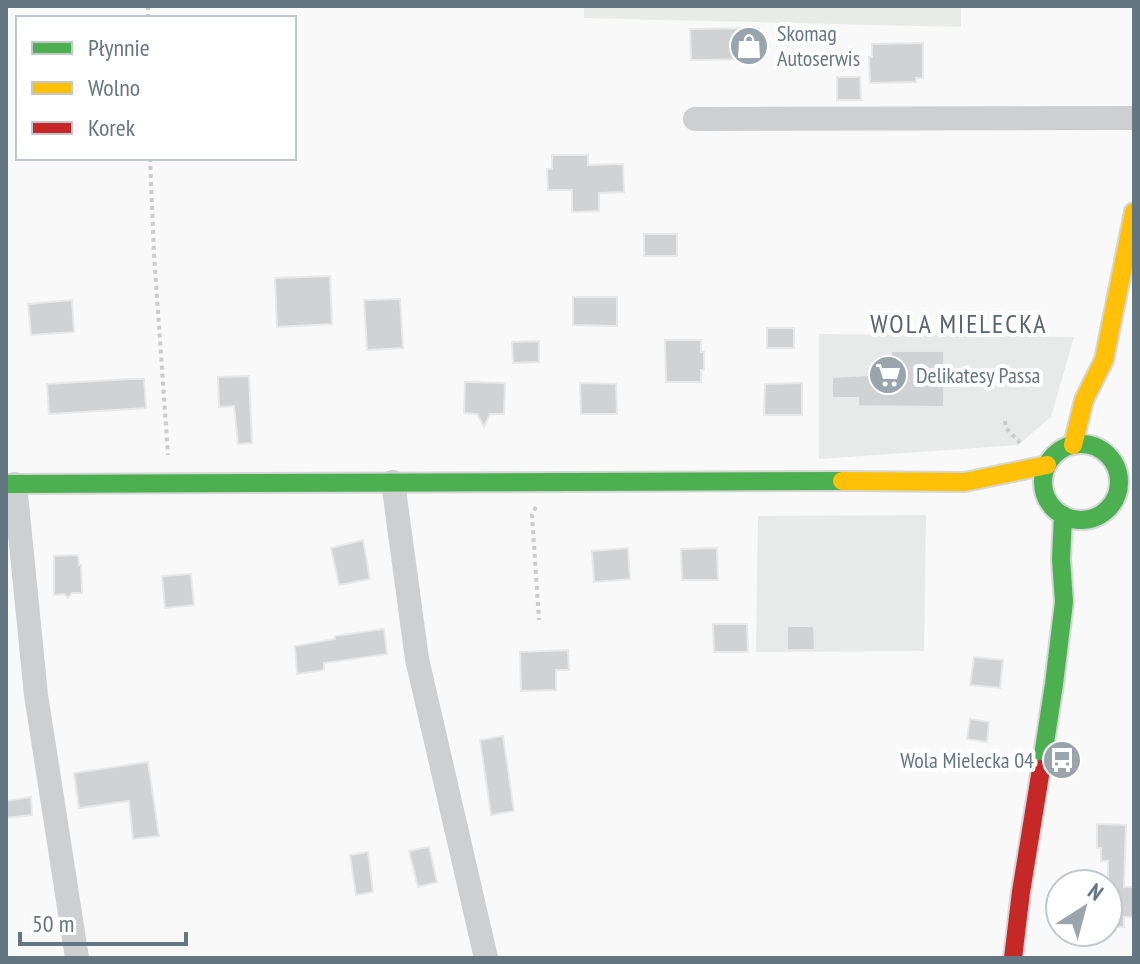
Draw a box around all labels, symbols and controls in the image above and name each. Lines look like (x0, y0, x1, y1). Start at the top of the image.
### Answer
legend (16, 16, 296, 160)
place label: Skomag Autoserwis (777, 19, 860, 72)
shop icon: Skomag Autoserwis (728, 25, 770, 67)
text: Płynnie (88, 32, 150, 63)
text: Wolno (88, 72, 140, 103)
text: Korek (88, 112, 136, 143)
district label: WOLA MIELECKA (870, 307, 1048, 340)
supermarket icon: Delikatesy Passa (867, 354, 909, 396)
place label: Delikatesy Passa (916, 361, 1040, 389)
bus stop icon: Wola Mielecka 04 (1041, 739, 1083, 781)
place label: Wola Mielecka 04 (900, 746, 1034, 774)
north arrow (1044, 868, 1124, 948)
text: N (1083, 877, 1109, 907)
scale bar (20, 896, 186, 946)
text: 50 m (32, 908, 74, 939)

